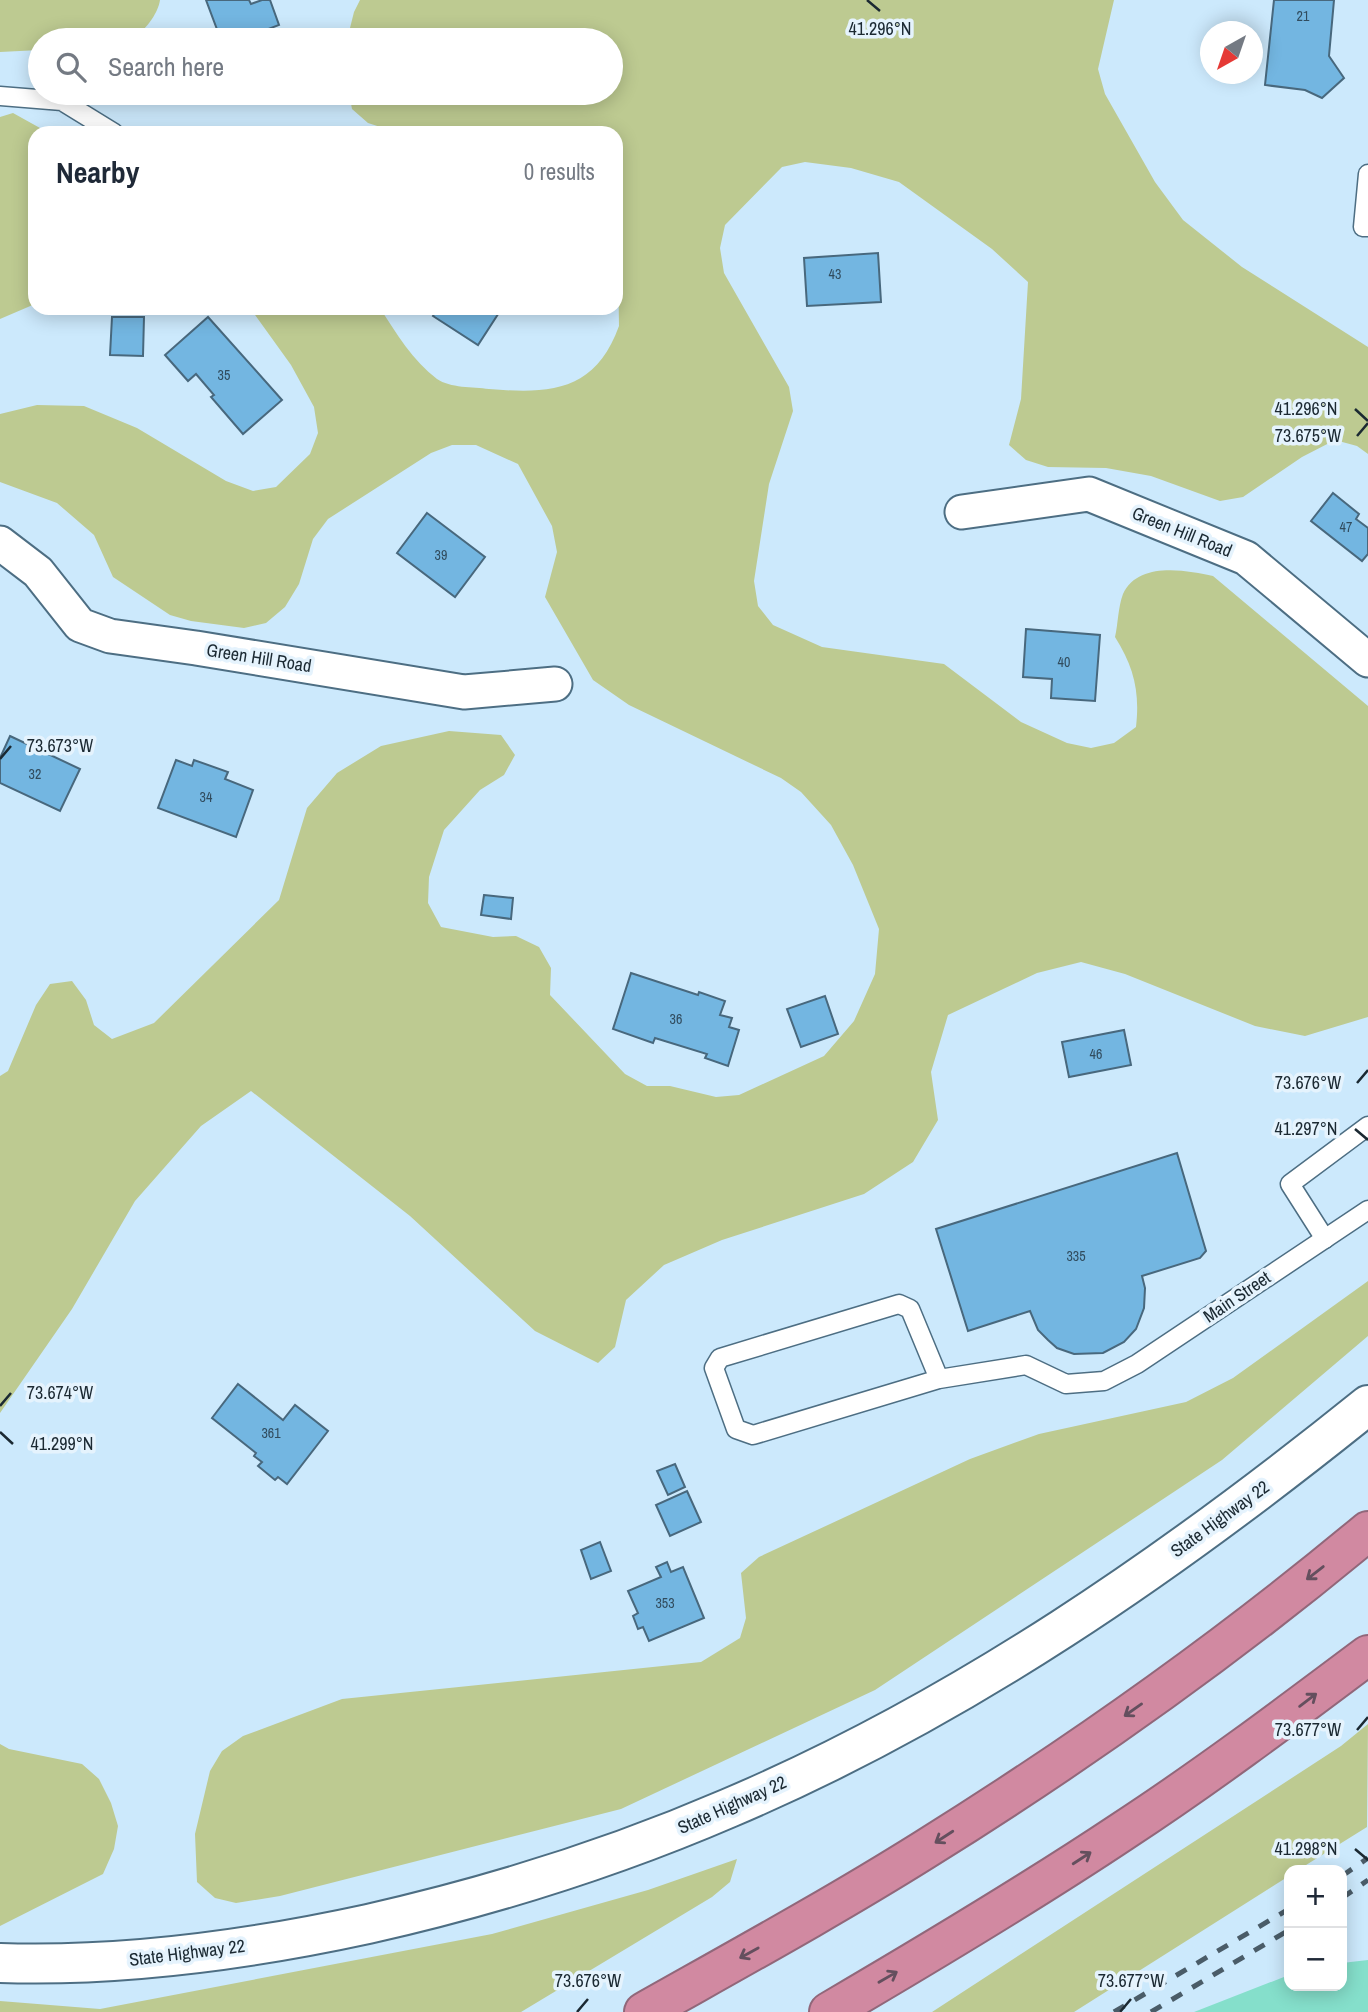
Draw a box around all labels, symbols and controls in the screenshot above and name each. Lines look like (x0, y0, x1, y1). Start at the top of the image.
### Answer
house number: 21 (1297, 7, 1310, 25)
text: 41.296°N (849, 16, 912, 41)
north arrow (1200, 21, 1263, 84)
search box (28, 28, 623, 105)
icon: search (52, 48, 90, 86)
text: Search here (108, 49, 224, 84)
text: Nearby (56, 152, 139, 192)
text: 0 results (524, 156, 595, 187)
house number: 43 (829, 265, 841, 283)
house number: 35 (218, 366, 230, 384)
text: 41.296°N (1275, 396, 1338, 421)
text: 73.675°W (1275, 423, 1341, 448)
street label: Green Hill Road (1128, 500, 1236, 563)
house number: 47 (1340, 518, 1352, 536)
house number: 39 (435, 546, 447, 564)
street label: Green Hill Road (205, 637, 313, 678)
house number: 40 (1058, 653, 1070, 671)
text: 73.673°W (27, 733, 93, 758)
house number: 32 (29, 765, 41, 783)
house number: 34 (200, 788, 213, 806)
house number: 36 (670, 1010, 682, 1028)
house number: 46 (1090, 1045, 1102, 1063)
text: 73.676°W (1275, 1070, 1341, 1095)
text: 41.297°N (1275, 1116, 1338, 1141)
house number: 335 (1066, 1247, 1086, 1265)
street label: Main Street (1198, 1265, 1275, 1328)
text: 73.674°W (27, 1380, 93, 1405)
house number: 361 (261, 1424, 281, 1442)
text: 41.299°N (31, 1431, 94, 1456)
street label: State Highway 22 (1165, 1474, 1274, 1563)
one-way arrow (1306, 1565, 1324, 1581)
house number: 353 (655, 1594, 675, 1612)
one-way arrow (1299, 1692, 1317, 1707)
one-way arrow (1124, 1702, 1143, 1717)
text: 73.677°W (1275, 1717, 1341, 1742)
street label: State Highway 22 (673, 1769, 790, 1840)
one-way arrow (935, 1830, 954, 1844)
text: 41.298°N (1275, 1836, 1338, 1861)
one-way arrow (1071, 1850, 1091, 1864)
map controls (1284, 1865, 1347, 1991)
button: + (1284, 1865, 1347, 1928)
button: − (1284, 1928, 1347, 1991)
street label: State Highway 22 (128, 1933, 246, 1972)
one-way arrow (739, 1947, 760, 1961)
text: 73.676°W (555, 1968, 621, 1993)
text: 73.677°W (1098, 1968, 1164, 1993)
one-way arrow (878, 1970, 898, 1984)

